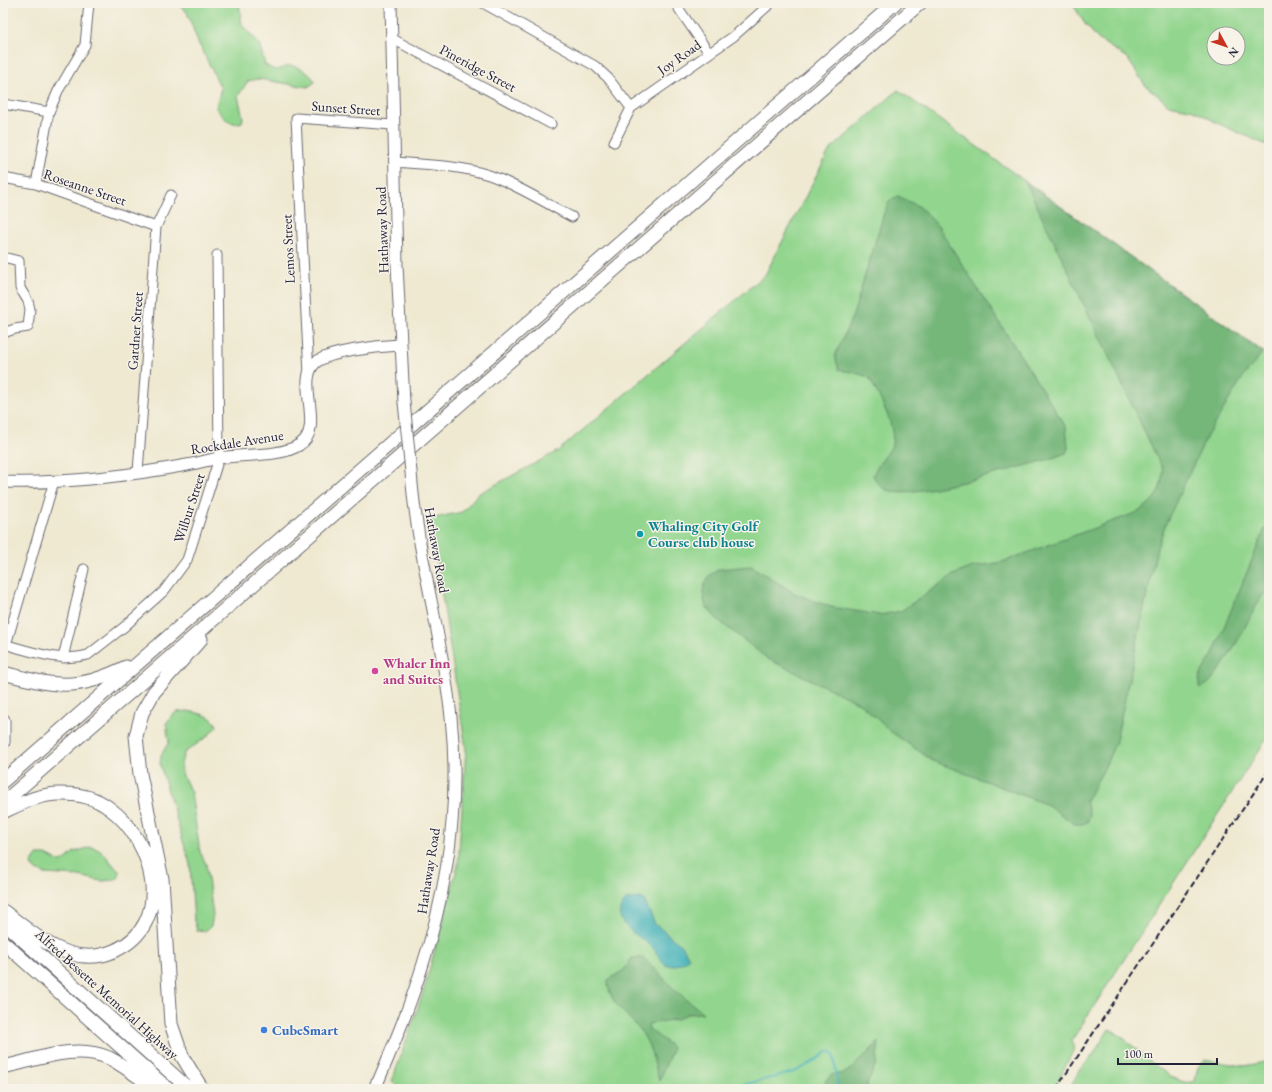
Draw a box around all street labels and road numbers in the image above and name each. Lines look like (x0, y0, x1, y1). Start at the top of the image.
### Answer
street label: Joy Road (653, 35, 705, 79)
street label: Pineridge Street (437, 40, 520, 96)
street label: Sunset Street (311, 97, 382, 119)
street label: Roseanne Street (41, 164, 129, 210)
street label: Hathaway Road (371, 185, 393, 274)
street label: Lemos Street (277, 213, 299, 284)
street label: Gardner Street (123, 291, 147, 371)
street label: Rockdale Avenue (189, 426, 285, 458)
street label: Wilbur Street (169, 470, 209, 545)
street label: Hathaway Road (421, 506, 454, 595)
street label: Hathaway Road (412, 826, 444, 915)
street label: Alfred Bessette Memorial Highway (31, 924, 183, 1064)

